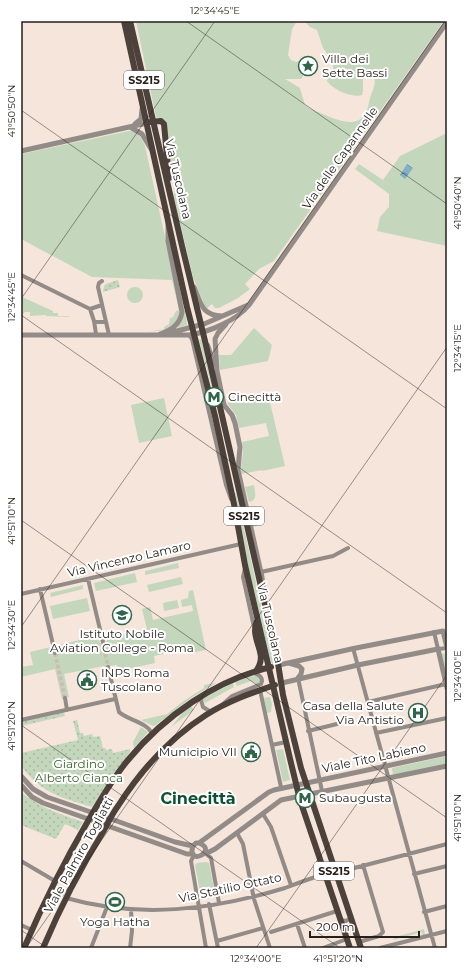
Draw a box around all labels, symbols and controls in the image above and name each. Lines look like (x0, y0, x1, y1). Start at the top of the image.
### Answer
text: 12°34'45"E (190, 4, 240, 17)
place label: Villa dei Sette Bassi (322, 51, 387, 80)
place icon: Villa dei Sette Bassi (297, 55, 319, 77)
road number: SS215 (124, 71, 164, 89)
text: 41°50'50"N (5, 85, 18, 137)
street label: Via delle Capannelle (299, 104, 381, 212)
street label: Via Tuscolana (162, 137, 195, 220)
text: 41°50'40"N (451, 176, 464, 230)
text: 12°34'45"E (5, 272, 18, 322)
text: 12°34'15"E (451, 324, 464, 372)
metro station icon: Cinecittà (203, 386, 225, 408)
place label: Cinecittà (228, 389, 281, 404)
text: 41°51'10"N (5, 497, 18, 545)
road number: SS215 (224, 507, 264, 525)
street label: Via Vincenzo Lamaro (66, 537, 192, 580)
street label: Via Tuscolana (254, 581, 287, 664)
text: 12°34'30"E (5, 599, 18, 650)
school or university icon: Istituto Nobile Aviation College - Roma (111, 604, 133, 626)
place label: Istituto Nobile Aviation College - Roma (50, 626, 194, 655)
text: 12°34'00"E (451, 650, 464, 702)
place label: INPS Roma Tuscolano (101, 665, 170, 694)
public building icon: INPS Roma Tuscolano (76, 669, 98, 691)
place label: Casa della Salute Via Antistio (303, 698, 404, 727)
text: 41°51'20"N (5, 701, 18, 751)
hospital icon: Casa della Salute Via Antistio (407, 702, 429, 724)
street label: Viale Tito Labieno (321, 739, 427, 776)
public building icon: Municipio VII (240, 741, 262, 763)
place label: Municipio VII (159, 744, 237, 759)
park label: Giardino Alberto Cianca (35, 756, 123, 785)
metro station icon: Subaugusta (294, 787, 316, 809)
district label: Cinecittà (160, 789, 236, 808)
place label: Subaugusta (319, 790, 392, 805)
street label: Viale Palmiro Togliatti (40, 794, 117, 915)
text: 41°51'10"N (451, 794, 464, 842)
road number: SS215 (314, 862, 354, 880)
street label: Via Statilio Ottato (177, 869, 283, 906)
sports icon: Yoga Hatha (104, 891, 126, 913)
scale bar (310, 913, 419, 939)
place label: Yoga Hatha (80, 914, 150, 929)
text: 200 m (316, 919, 355, 934)
text: 12°34'00"E (230, 952, 282, 965)
text: 41°51'20"N (313, 952, 363, 965)

